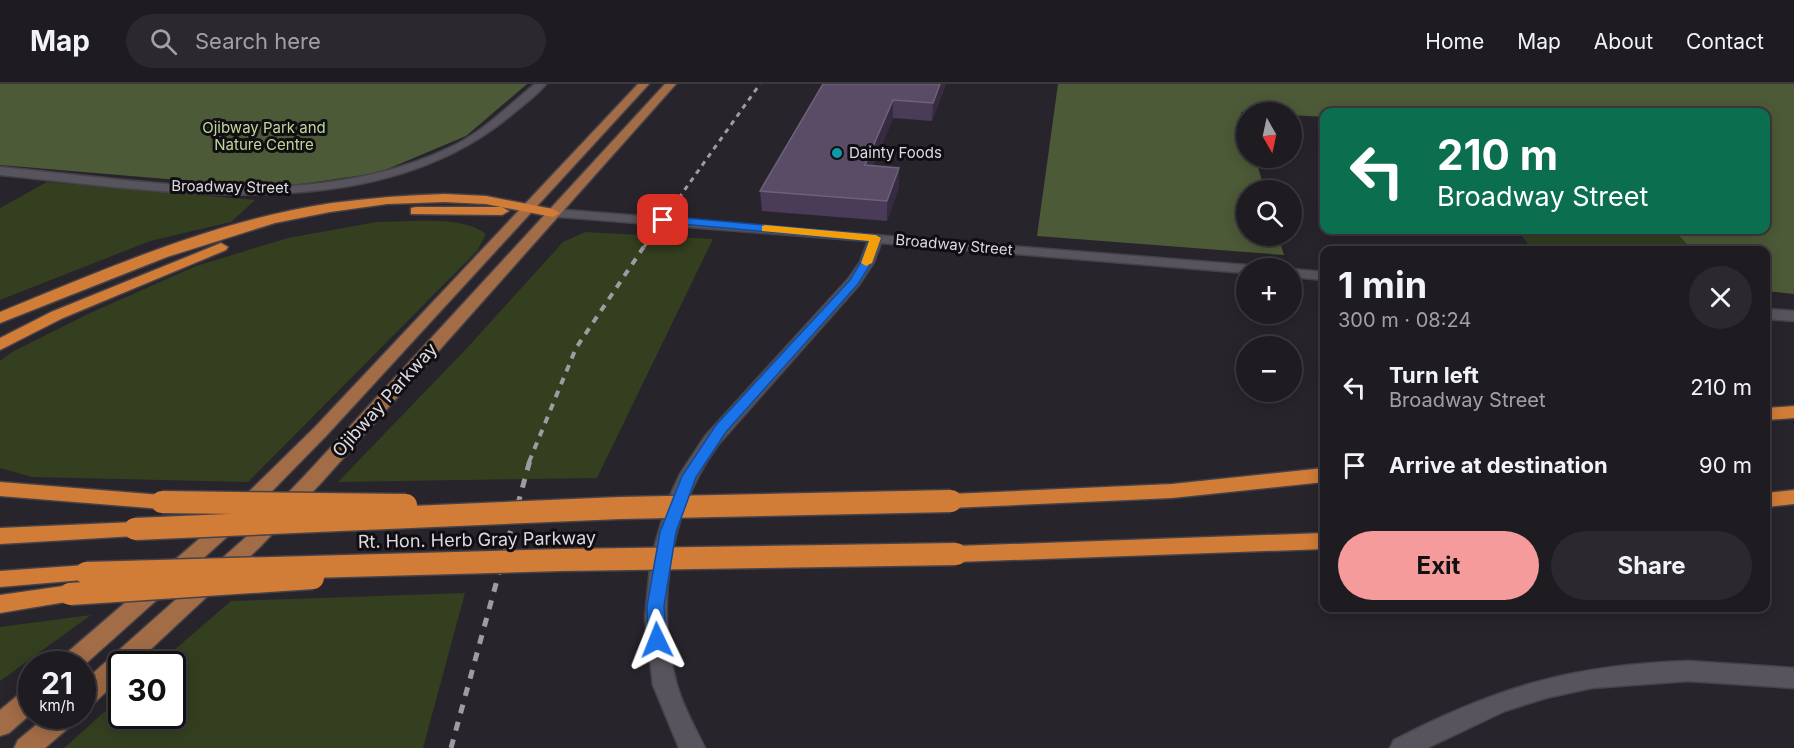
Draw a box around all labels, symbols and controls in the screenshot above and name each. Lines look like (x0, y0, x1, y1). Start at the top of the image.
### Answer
search box (126, 14, 546, 68)
text: Map (30, 24, 90, 58)
icon: search (147, 25, 180, 58)
text: Search here (195, 28, 321, 54)
text: Home (1425, 29, 1484, 54)
text: Map (1517, 29, 1561, 54)
text: About (1594, 29, 1653, 54)
text: Contact (1686, 29, 1764, 54)
north arrow (1236, 102, 1302, 168)
map controls (1236, 102, 1302, 402)
park label: Ojibway Park and Nature Centre (202, 118, 326, 154)
text: 210 m (1437, 129, 1558, 180)
icon: left (1338, 132, 1416, 210)
place label: Dainty Foods (849, 143, 942, 162)
marker: Dainty Foods (830, 146, 844, 160)
street label: Broadway Street (171, 176, 289, 197)
button: search (1236, 180, 1302, 246)
text: Broadway Street (1437, 180, 1648, 213)
pin (637, 194, 688, 245)
icon: arrive (646, 203, 679, 236)
street label: Broadway Street (895, 230, 1013, 259)
button: + (1236, 258, 1302, 324)
text: 1 min (1338, 263, 1427, 307)
button: close (1689, 266, 1752, 329)
text: 300 m · 08:24 (1338, 308, 1471, 332)
button: − (1236, 336, 1302, 402)
street label: Ojibway Parkway (328, 338, 441, 461)
text: Turn left (1389, 362, 1479, 388)
icon: left (1338, 371, 1371, 404)
text: 210 m (1690, 374, 1752, 400)
text: Broadway Street (1389, 388, 1546, 412)
icon: arrive (1338, 449, 1371, 482)
text: Arrive at destination (1389, 452, 1608, 478)
text: 90 m (1699, 452, 1752, 478)
street label: Rt. Hon. Herb Gray Parkway (358, 527, 596, 552)
button: Exit (1338, 531, 1539, 600)
button: Share (1551, 531, 1752, 600)
position arrow (625, 608, 689, 672)
speed limit sign: 30 (108, 651, 186, 729)
text: 21 (41, 665, 73, 701)
text: km/h (39, 696, 75, 715)

